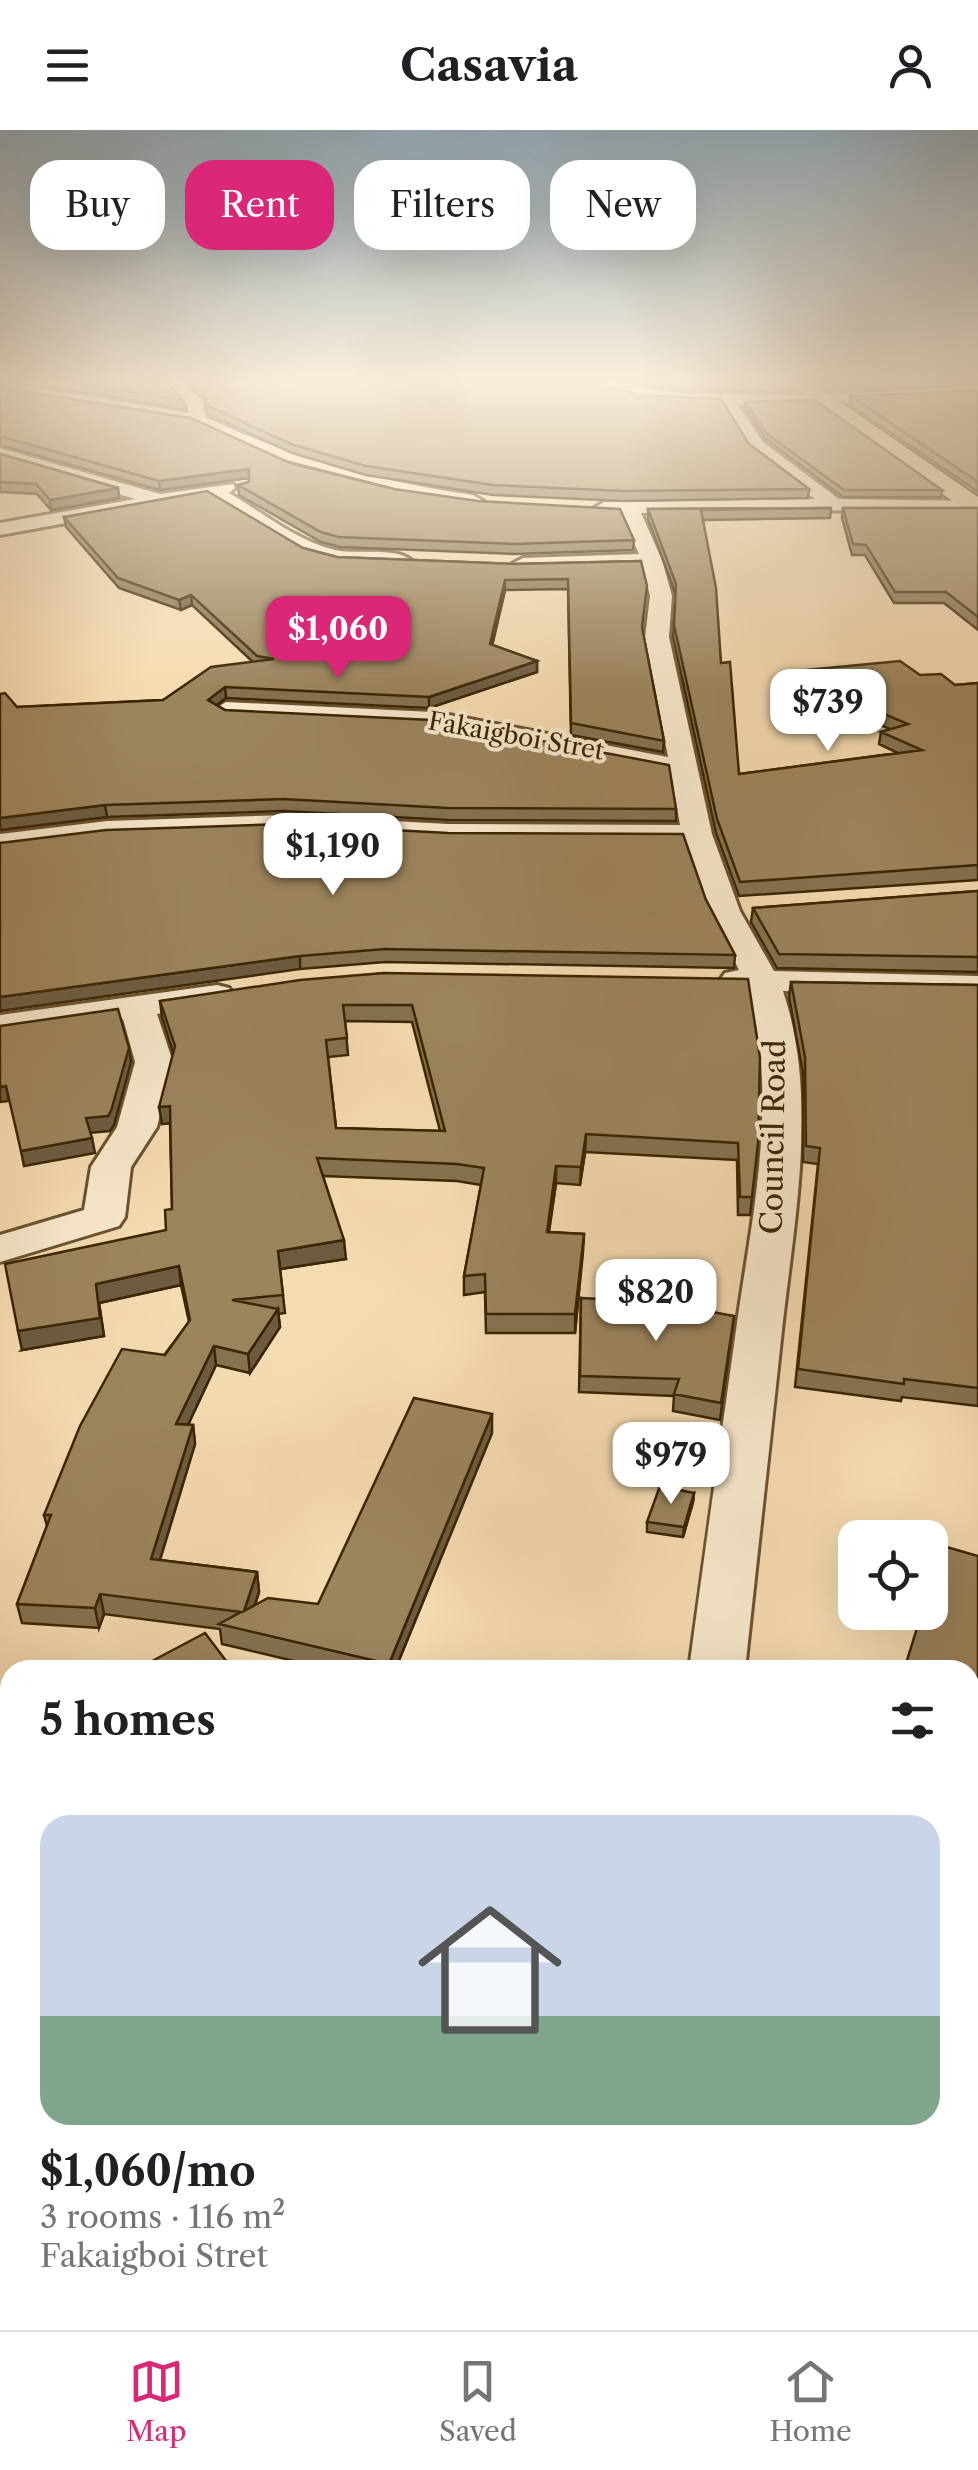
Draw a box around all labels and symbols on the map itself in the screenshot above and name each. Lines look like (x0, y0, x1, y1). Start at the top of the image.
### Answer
pin: $1,060 (257, 596, 419, 681)
pin: $739 (769, 669, 887, 754)
street label: Fakaigboi Stret (426, 705, 606, 767)
pin: $1,190 (252, 813, 414, 898)
street label: Council Road (753, 1039, 793, 1235)
pin: $820 (597, 1259, 715, 1344)
pin: $979 (612, 1422, 730, 1507)

